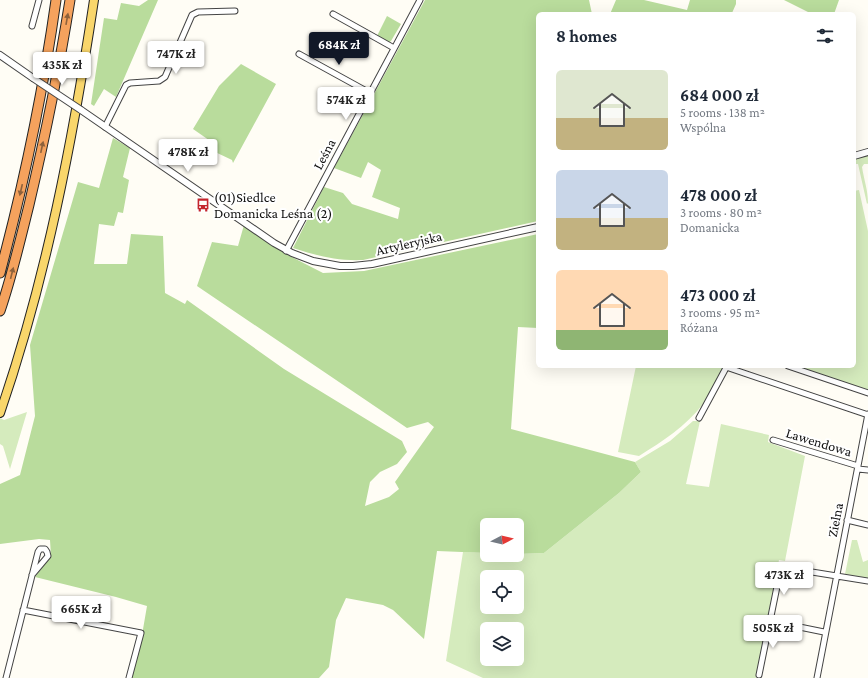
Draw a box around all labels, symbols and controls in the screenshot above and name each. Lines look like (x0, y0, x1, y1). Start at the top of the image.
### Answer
one-way arrow (64, 13, 70, 26)
icon: filters (814, 25, 836, 47)
text: 8 homes (556, 27, 617, 46)
pin: 684K zł (302, 32, 376, 66)
text: 684K zł (318, 37, 360, 52)
pin: 747K zł (139, 41, 213, 75)
text: 747K zł (156, 46, 196, 61)
pin: 435K zł (25, 52, 99, 86)
text: 435K zł (42, 57, 82, 72)
icon: home (588, 86, 636, 134)
text: 684 000 zł (680, 86, 759, 105)
pin: 574K zł (309, 87, 383, 121)
text: 574K zł (326, 92, 366, 107)
text: 5 rooms · 138 m² (680, 105, 765, 120)
text: Wspólna (680, 120, 726, 135)
street label: Leśna (309, 135, 339, 172)
pin: 478K zł (151, 139, 225, 173)
one-way arrow (40, 141, 46, 153)
text: 478K zł (168, 144, 208, 159)
one-way arrow (18, 184, 24, 196)
icon: home (588, 186, 636, 234)
text: 478 000 zł (680, 186, 757, 205)
place label: (01)Siedlce Domanicka Leśna (2) (214, 189, 332, 222)
bus stop icon: (01)Siedlce Domanicka Leśna (2) (195, 197, 211, 213)
text: 3 rooms · 80 m² (680, 205, 762, 220)
text: Domanicka (680, 220, 739, 235)
street label: Artyleryjska (374, 228, 444, 259)
one-way arrow (9, 267, 15, 280)
icon: home (588, 286, 636, 334)
text: 473 000 zł (680, 286, 755, 305)
text: 3 rooms · 95 m² (680, 305, 760, 320)
text: Różana (680, 320, 718, 335)
street label: Lawendowa (784, 424, 854, 460)
street label: Zielna (824, 501, 846, 539)
north arrow (480, 518, 524, 562)
map controls (480, 518, 524, 666)
pin: 473K zł (747, 562, 821, 596)
text: 473K zł (764, 567, 804, 582)
button: locate (480, 570, 524, 614)
pin: 665K zł (44, 596, 118, 630)
text: 665K zł (61, 601, 101, 616)
pin: 505K zł (736, 615, 810, 649)
text: 505K zł (752, 620, 794, 635)
button: layers (480, 622, 524, 666)

